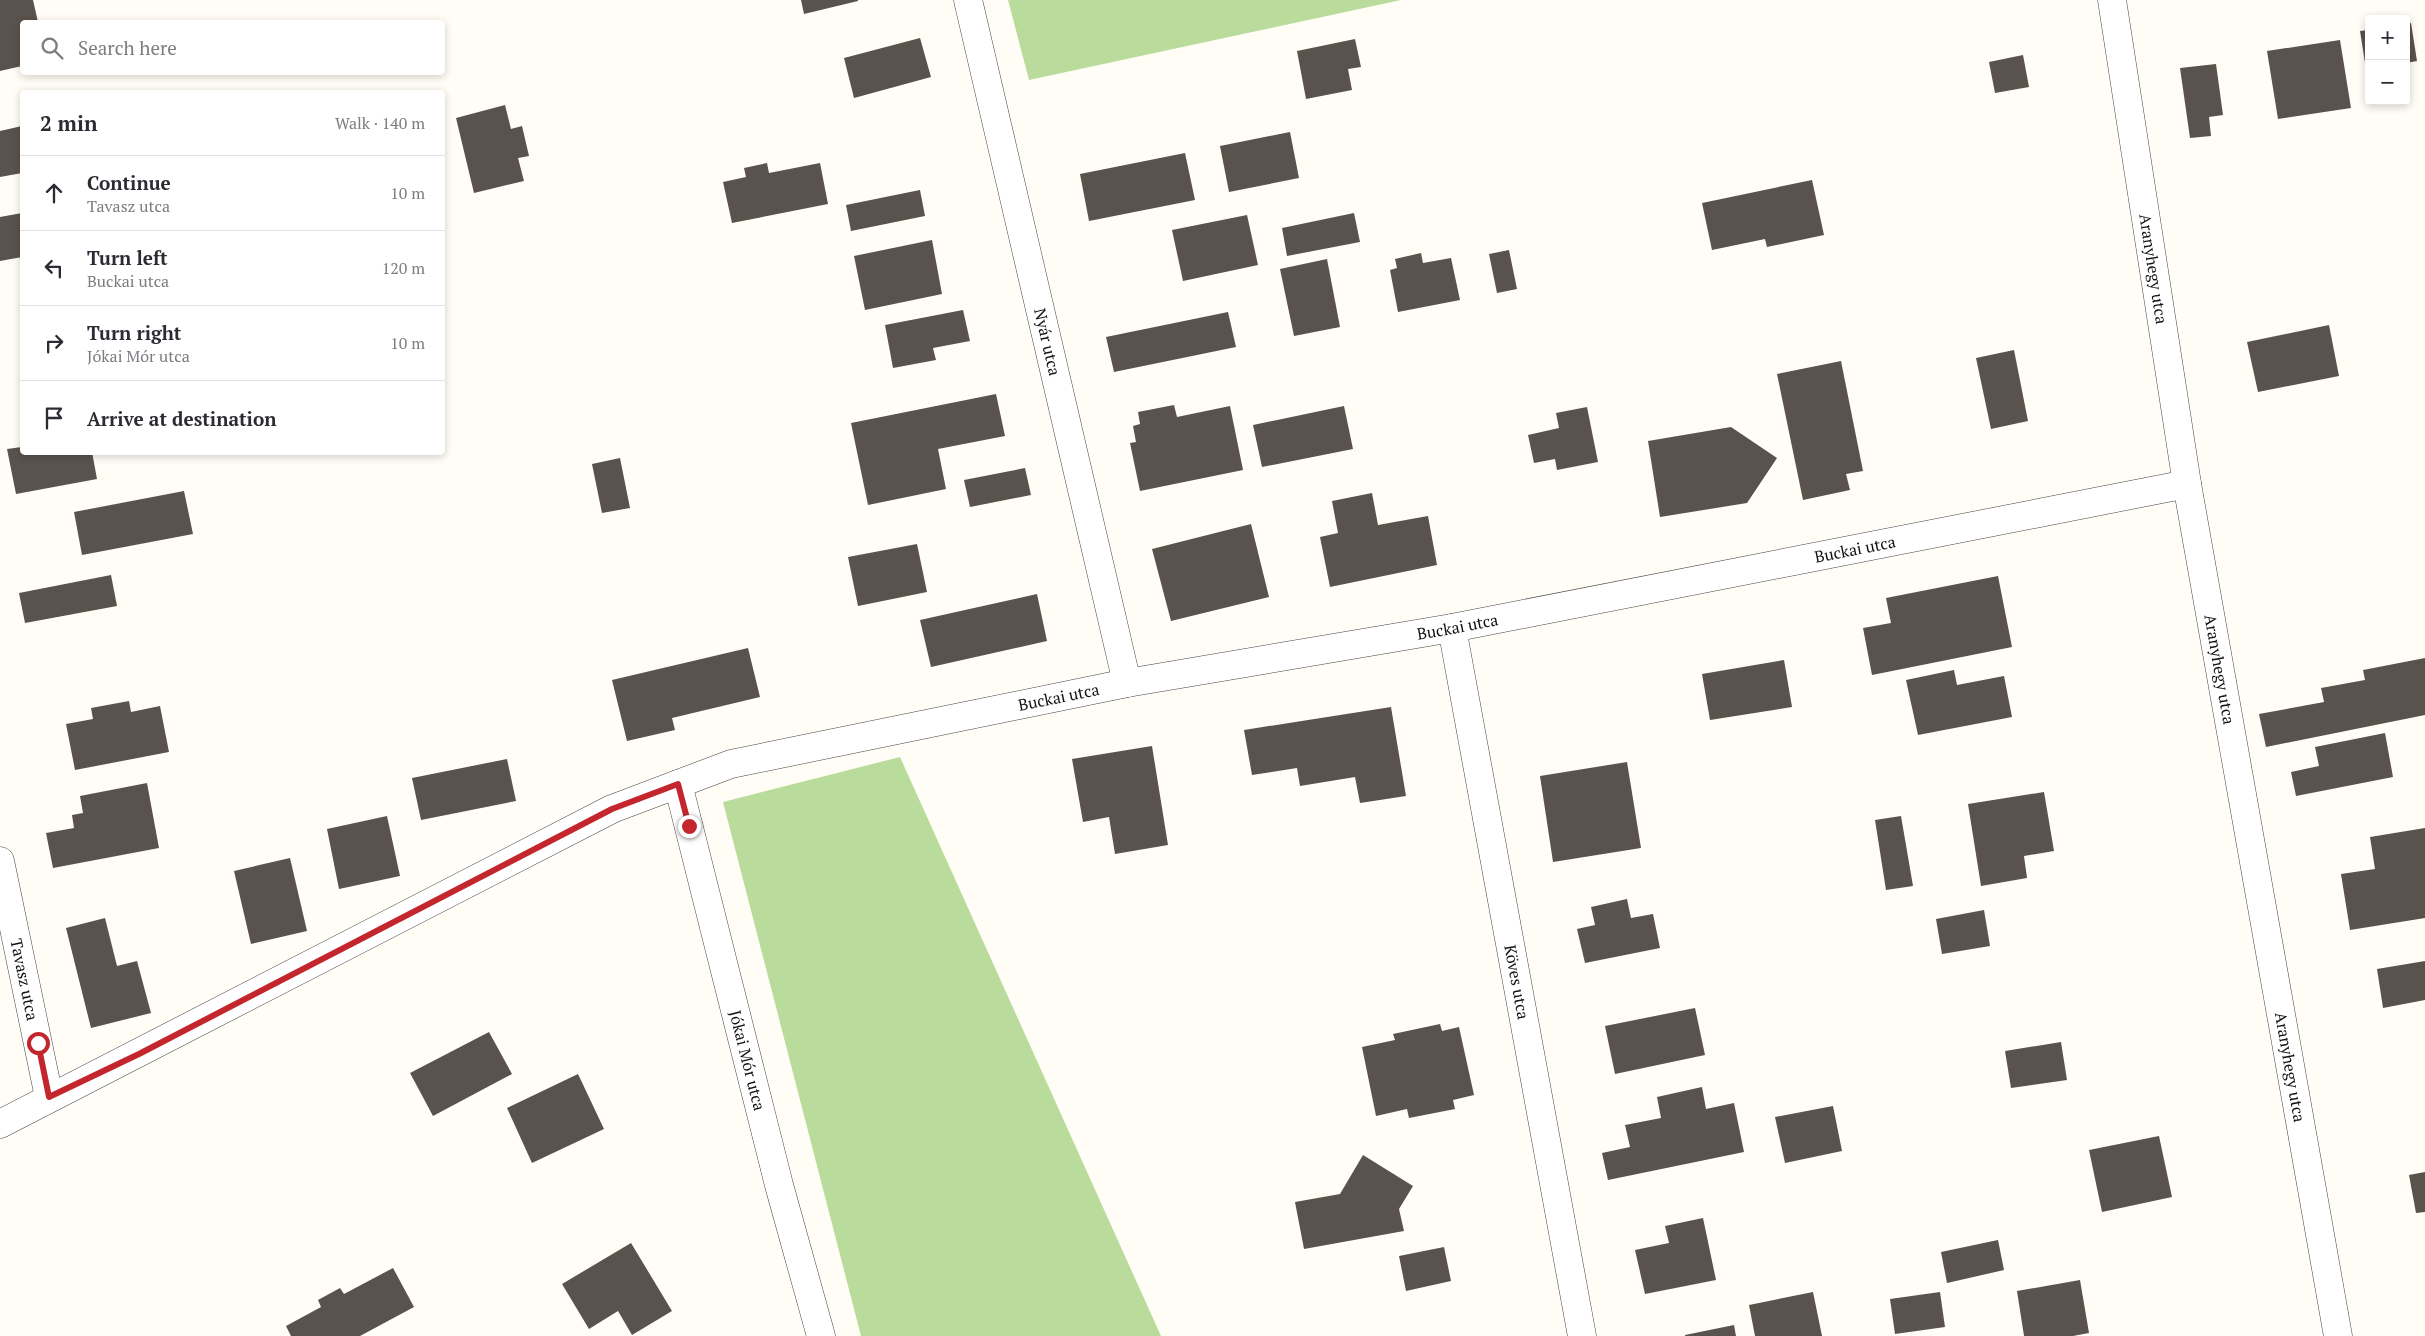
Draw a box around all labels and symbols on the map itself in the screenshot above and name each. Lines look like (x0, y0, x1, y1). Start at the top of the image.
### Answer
street label: Aranyhegy utca (2134, 212, 2173, 325)
street label: Nyár utca (1029, 306, 1066, 378)
street label: Buckai utca (1813, 530, 1897, 568)
street label: Buckai utca (1415, 608, 1500, 645)
street label: Aranyhegy utca (2199, 613, 2240, 726)
street label: Buckai utca (1016, 678, 1101, 716)
route end (678, 815, 701, 838)
street label: Tavasz utca (5, 937, 44, 1022)
street label: Köves utca (1499, 943, 1535, 1021)
street label: Jókai Mór utca (724, 1008, 771, 1113)
street label: Aranyhegy utca (2270, 1010, 2311, 1124)
route start (27, 1032, 50, 1055)

